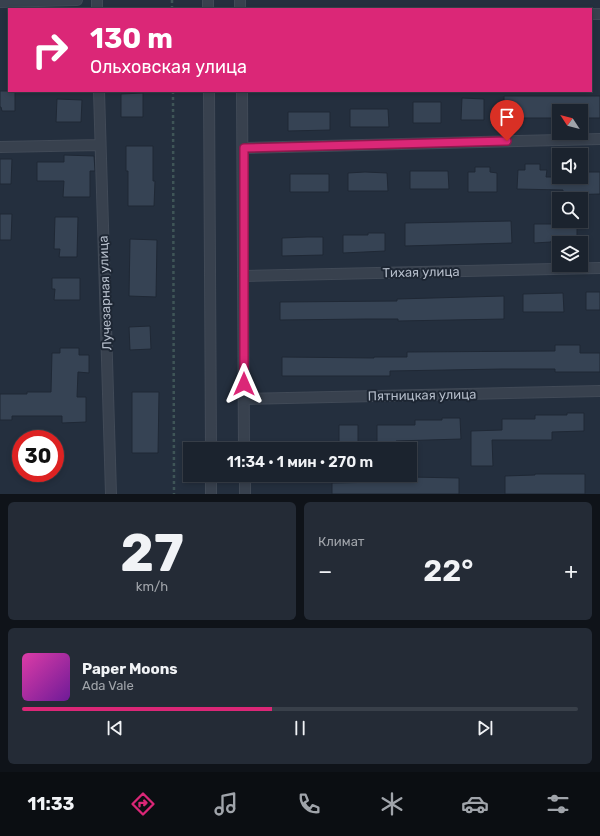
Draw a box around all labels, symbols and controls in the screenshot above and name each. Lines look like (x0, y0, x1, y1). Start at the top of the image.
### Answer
text: 130 m (90, 22, 173, 55)
icon: right (24, 24, 76, 76)
text: Ольховская улица (90, 56, 247, 78)
pin (490, 100, 524, 141)
north arrow (552, 104, 588, 140)
map controls (552, 104, 588, 272)
icon: arrive (496, 106, 518, 128)
button: sound (552, 148, 588, 184)
button: search (552, 192, 588, 228)
street label: Лучезарная улица (95, 235, 115, 351)
button: layers (552, 236, 588, 272)
street label: Тихая улица (382, 264, 460, 280)
position arrow (223, 363, 265, 405)
street label: Пятницкая улица (368, 387, 476, 403)
speed limit sign: 30 (12, 430, 64, 482)
text: 11:34 · 1 мин · 270 m (227, 453, 373, 471)
text: 27 (120, 522, 184, 584)
text: Климат (318, 534, 364, 549)
text: 22° (423, 553, 473, 589)
text: − (318, 558, 332, 585)
text: + (564, 558, 578, 585)
text: km/h (136, 579, 168, 594)
text: Paper Moons (82, 660, 178, 678)
text: Ada Vale (82, 678, 134, 693)
icon: previous (104, 717, 126, 739)
icon: pause (289, 717, 311, 739)
icon: next (474, 717, 496, 739)
icon: directions (129, 790, 157, 818)
icon: music (212, 790, 240, 818)
icon: phone (295, 790, 323, 818)
icon: climate (378, 790, 406, 818)
icon: car (461, 790, 489, 818)
icon: filters (544, 790, 572, 818)
text: 11:33 (28, 793, 74, 815)

